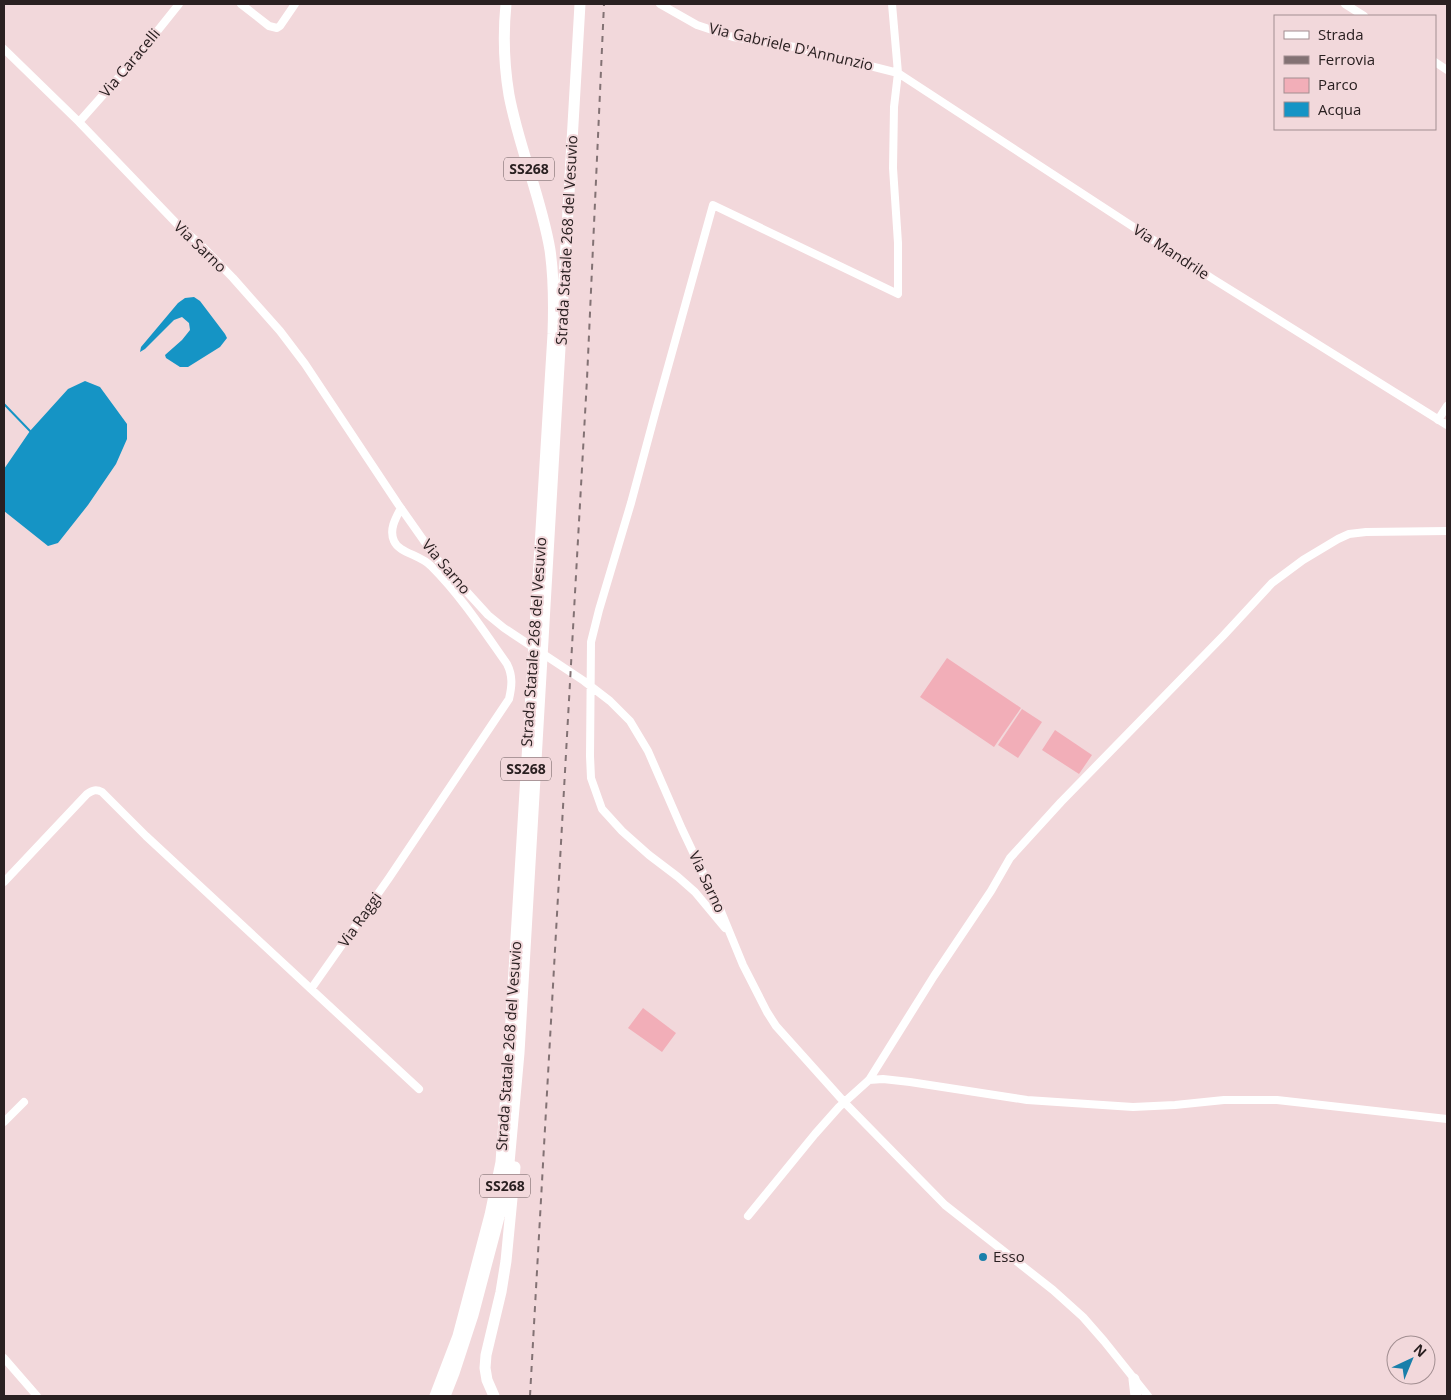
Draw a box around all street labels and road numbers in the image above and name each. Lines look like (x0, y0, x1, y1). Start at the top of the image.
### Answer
street label: Via Gabriele D'Annunzio (707, 17, 875, 75)
street label: Via Caracelli (95, 24, 164, 101)
street label: Strada Statale 268 del Vesuvio (551, 135, 581, 345)
road number: SS268 (504, 157, 554, 180)
street label: Via Sarno (170, 216, 231, 276)
street label: Via Mandrile (1129, 219, 1214, 283)
street label: Via Sarno (418, 535, 476, 598)
street label: Strada Statale 268 del Vesuvio (516, 536, 550, 747)
road number: SS268 (501, 758, 551, 781)
street label: Via Sarno (685, 847, 731, 916)
street label: Via Raggi (333, 888, 385, 951)
street label: Strada Statale 268 del Vesuvio (491, 940, 525, 1151)
road number: SS268 (480, 1174, 530, 1198)

